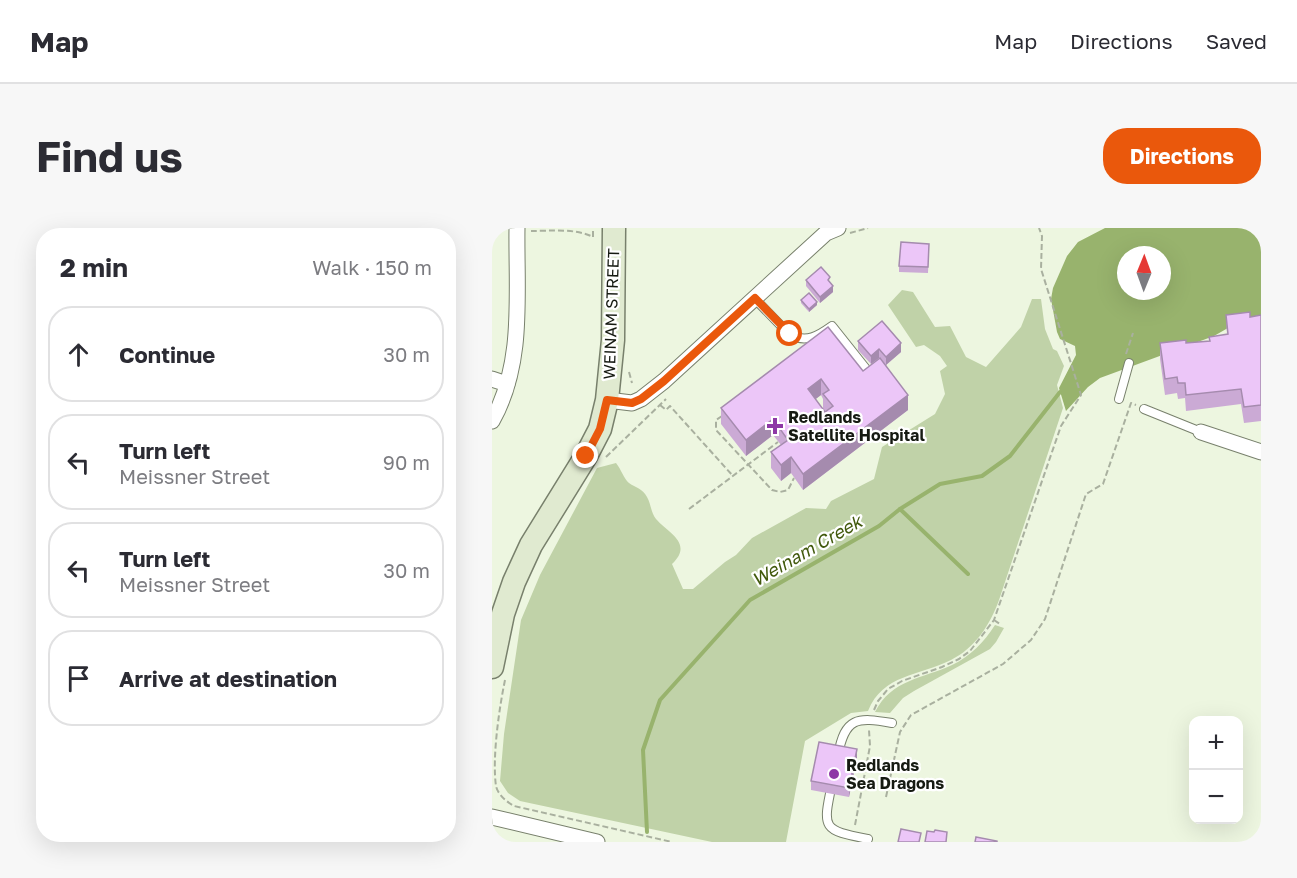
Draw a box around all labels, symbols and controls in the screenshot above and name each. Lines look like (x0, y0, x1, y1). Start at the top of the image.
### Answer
text: Map (30, 25, 88, 58)
text: Map (994, 28, 1037, 54)
text: Directions (1070, 28, 1173, 54)
text: Saved (1206, 28, 1267, 54)
button: Directions (1103, 128, 1261, 184)
text: Find us (36, 131, 183, 181)
north arrow (1117, 246, 1171, 300)
street label: WEINAM STREET (599, 248, 623, 380)
text: 2 min (60, 252, 128, 283)
text: Walk · 150 m (312, 255, 432, 279)
route start (776, 320, 802, 346)
icon: ahead (62, 338, 95, 371)
text: Continue (119, 341, 215, 368)
text: 30 m (383, 342, 430, 366)
place label: Redlands Satellite Hospital (788, 407, 925, 445)
marker: Redlands Satellite Hospital (766, 417, 784, 435)
text: Turn left (119, 437, 210, 464)
route end (572, 442, 598, 468)
icon: left (62, 446, 95, 479)
text: 90 m (383, 450, 430, 474)
text: Meissner Street (119, 464, 270, 488)
water label: Weinam Creek (747, 509, 867, 591)
text: Turn left (119, 545, 210, 572)
icon: left (62, 554, 95, 587)
text: 30 m (383, 558, 430, 582)
text: Meissner Street (119, 572, 270, 596)
icon: arrive (62, 662, 95, 695)
text: Arrive at destination (119, 665, 337, 692)
map controls (1189, 716, 1243, 824)
button: + (1189, 716, 1243, 770)
place label: Redlands Sea Dragons (846, 755, 944, 793)
marker: Redlands Sea Dragons (827, 767, 841, 781)
button: − (1189, 770, 1243, 824)

